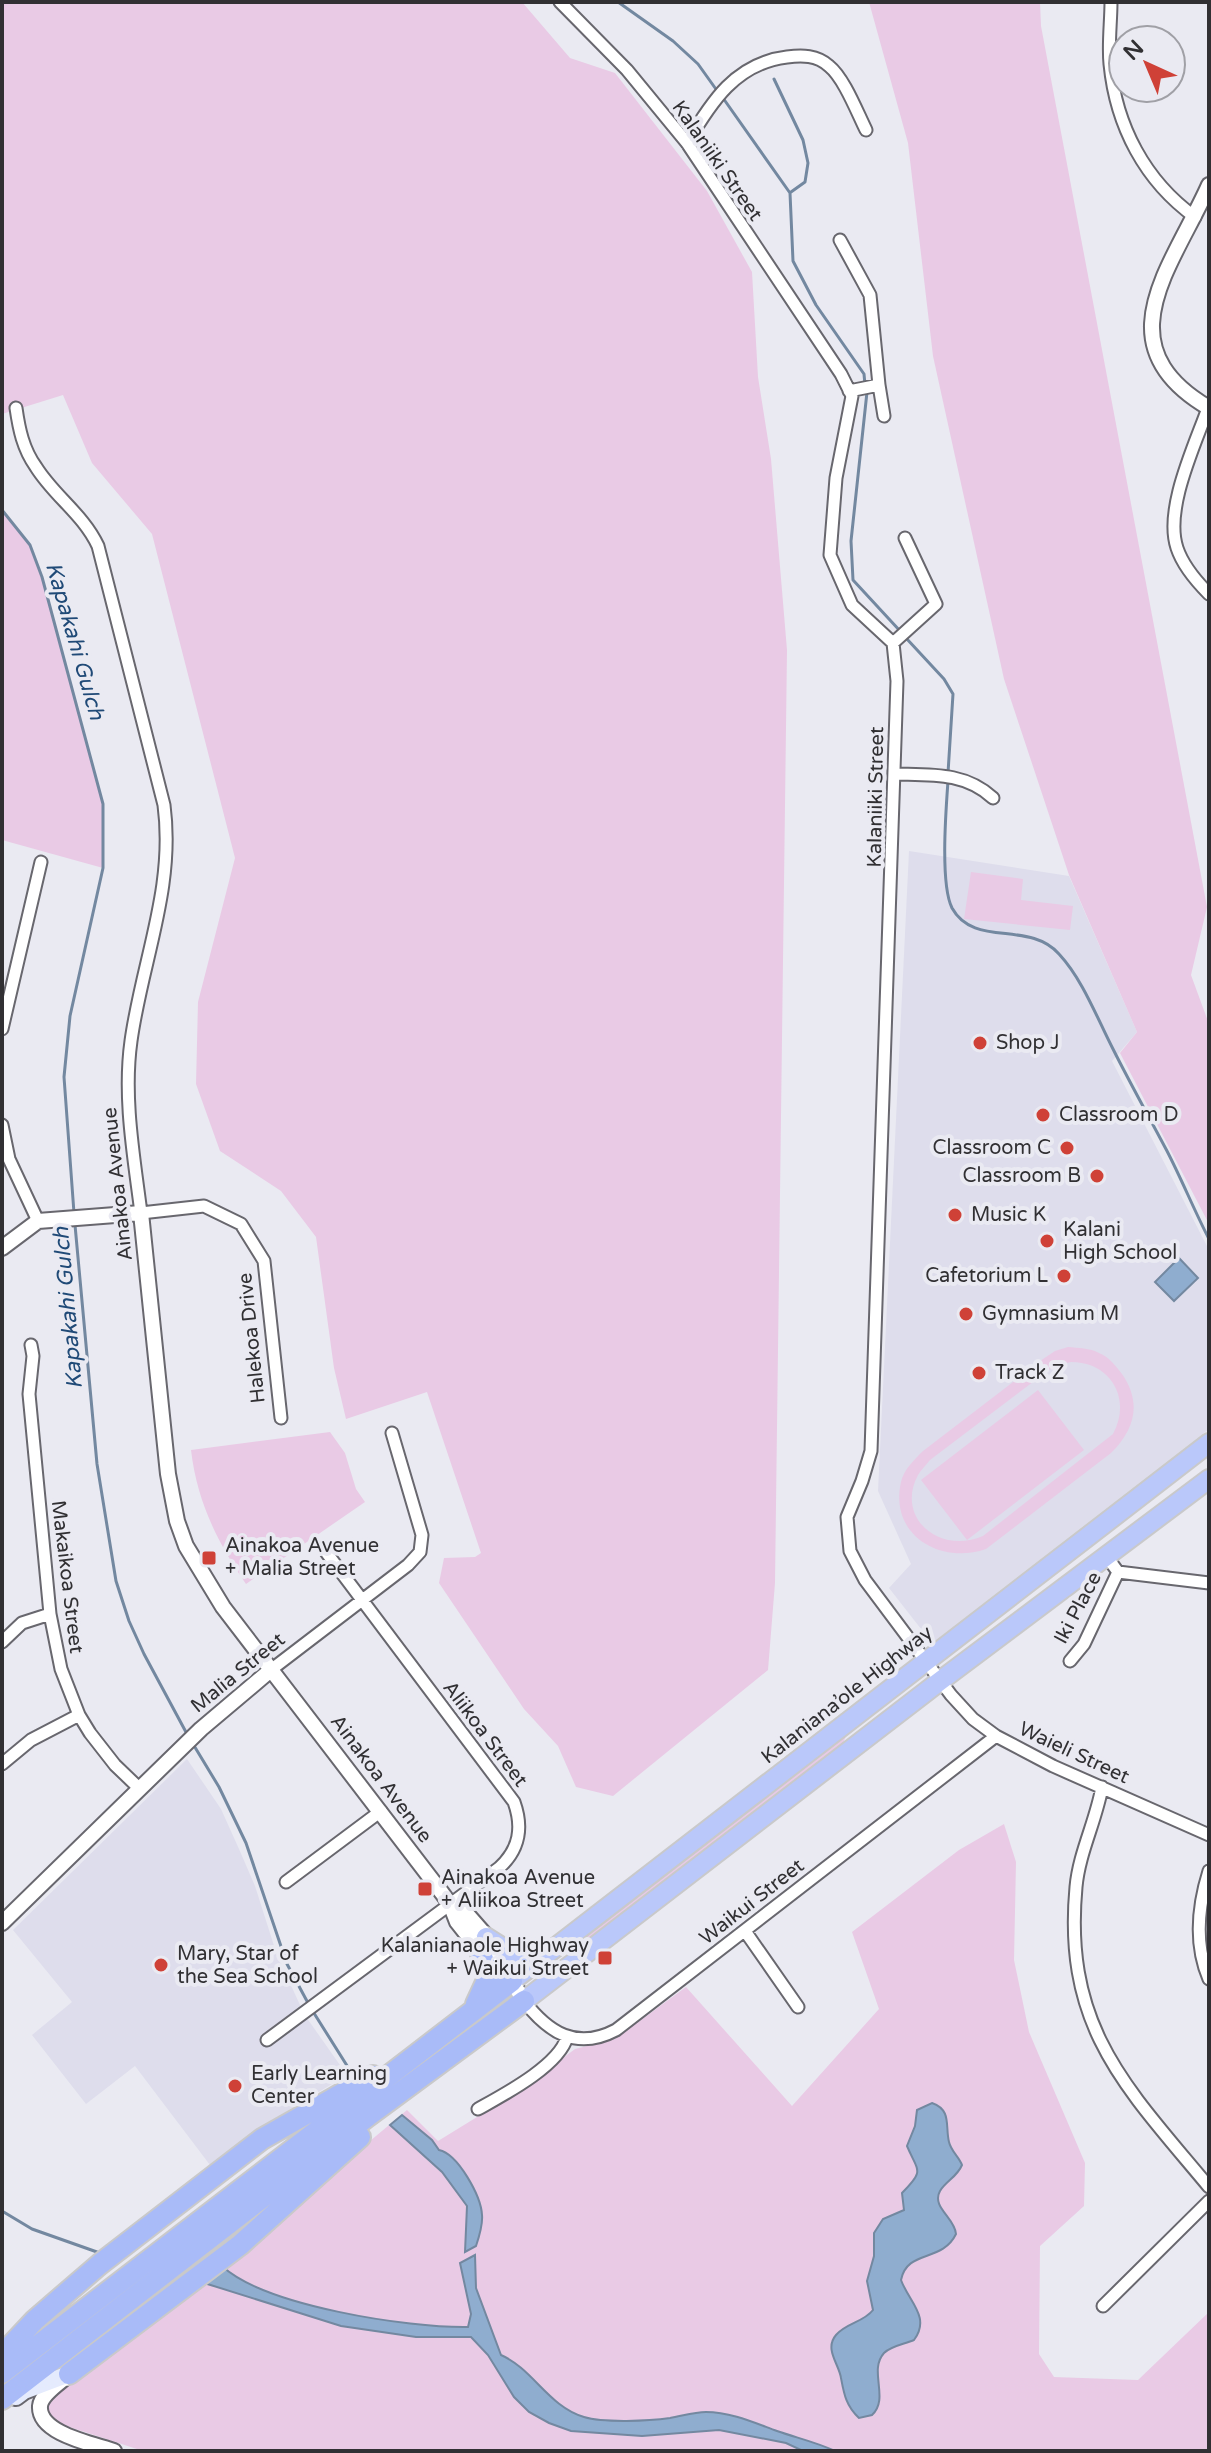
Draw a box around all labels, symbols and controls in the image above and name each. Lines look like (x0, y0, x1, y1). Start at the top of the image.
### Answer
north arrow (1107, 24, 1187, 104)
text: N (1118, 35, 1149, 66)
street label: Kalaniiki Street (667, 96, 768, 226)
water label: Kapakahi Gulch (40, 559, 110, 723)
street label: Kalaniiki Street (863, 726, 889, 868)
place label: Shop J (996, 1031, 1060, 1055)
marker: Shop J (971, 1034, 989, 1052)
place label: Classroom D (1059, 1103, 1179, 1127)
street label: Ainakoa Avenue (98, 1106, 138, 1262)
marker: Classroom D (1034, 1106, 1052, 1124)
place label: Classroom C (933, 1136, 1051, 1160)
marker: Classroom C (1058, 1139, 1076, 1157)
place label: Classroom B (963, 1164, 1081, 1188)
marker: Classroom B (1088, 1167, 1106, 1185)
place label: Music K (971, 1203, 1046, 1227)
marker: Music K (946, 1206, 964, 1224)
place label: Kalani High School (1063, 1218, 1177, 1265)
water label: Kapakahi Gulch (48, 1225, 88, 1390)
marker: Kalani High School (1038, 1232, 1056, 1250)
place label: Cafetorium L (925, 1264, 1048, 1288)
marker: Cafetorium L (1055, 1267, 1073, 1285)
street label: Halekoa Drive (233, 1271, 271, 1405)
place label: Gymnasium M (982, 1302, 1119, 1326)
marker: Gymnasium M (957, 1305, 975, 1323)
place label: Track Z (995, 1361, 1064, 1385)
marker: Track Z (970, 1364, 988, 1382)
street label: Makaikoa Street (46, 1499, 88, 1655)
place label: Ainakoa Avenue + Malia Street (225, 1534, 379, 1581)
marker: Ainakoa Avenue + Malia Street (200, 1549, 218, 1567)
street label: Iki Place (1049, 1568, 1107, 1648)
street label: Kalaniana’ole Highway (757, 1621, 938, 1769)
street label: Malia Street (186, 1628, 290, 1718)
street label: Aliikoa Street (437, 1676, 533, 1792)
street label: Ainakoa Avenue (325, 1710, 437, 1848)
street label: Waieli Street (1015, 1717, 1133, 1789)
street label: Waikui Street (695, 1854, 809, 1950)
place label: Ainakoa Avenue + Aliikoa Street (441, 1866, 595, 1913)
marker: Ainakoa Avenue + Aliikoa Street (416, 1880, 434, 1898)
place label: Kalanianaole Highway + Waikui Street (381, 1934, 589, 1981)
place label: Mary, Star of the Sea School (177, 1942, 318, 1989)
marker: Kalanianaole Highway + Waikui Street (596, 1949, 614, 1967)
marker: Mary, Star of the Sea School (152, 1956, 170, 1974)
place label: Early Learning Center (251, 2062, 387, 2109)
marker: Early Learning Center (226, 2077, 244, 2095)

